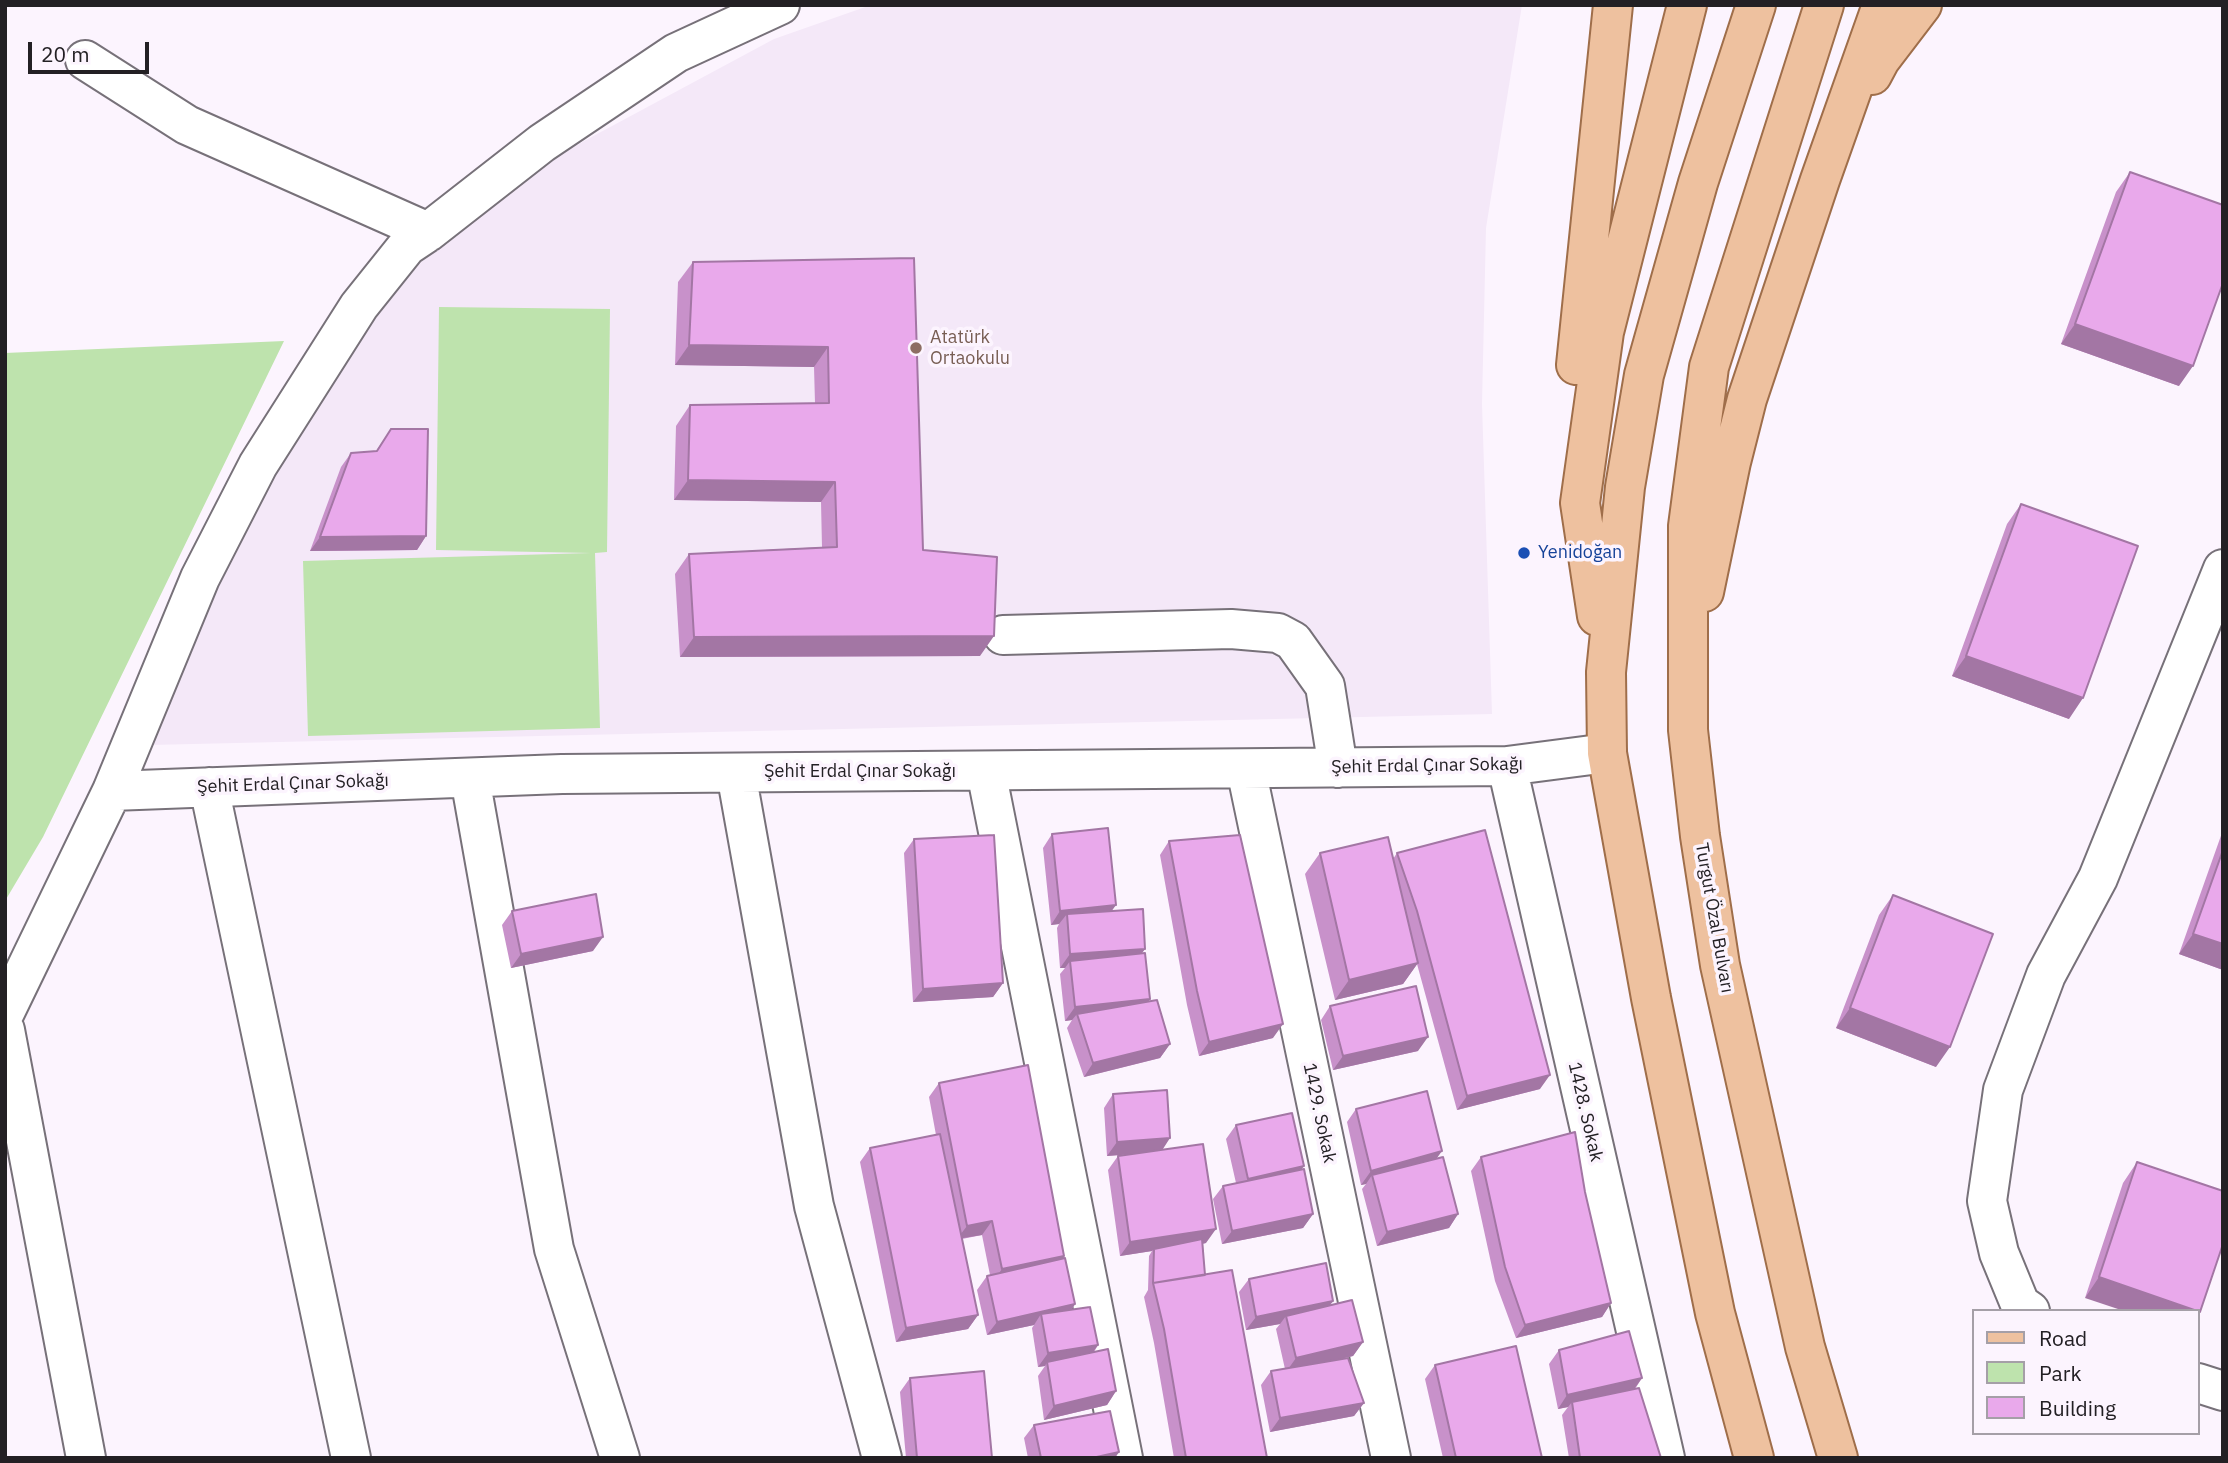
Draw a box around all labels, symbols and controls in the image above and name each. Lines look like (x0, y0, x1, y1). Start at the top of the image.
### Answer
scale bar (32, 28, 152, 72)
text: 20 m (41, 40, 90, 68)
place label: Atatürk Ortaokulu (930, 327, 1010, 370)
marker: Atatürk Ortaokulu (908, 340, 924, 356)
place label: Yenidoğan (1538, 542, 1622, 564)
marker: Yenidoğan (1516, 545, 1532, 561)
street label: Şehit Erdal Çınar Sokağı (1331, 754, 1523, 778)
street label: Şehit Erdal Çınar Sokağı (764, 761, 956, 783)
street label: Şehit Erdal Çınar Sokağı (197, 770, 389, 798)
street label: Turgut Özal Bulvarı (1690, 841, 1738, 995)
street label: 1428. Sokak (1563, 1060, 1607, 1164)
street label: 1429. Sokak (1298, 1061, 1340, 1165)
legend (1972, 1309, 2200, 1435)
text: Road (2039, 1324, 2087, 1352)
text: Park (2039, 1359, 2082, 1387)
text: Building (2039, 1394, 2116, 1422)

